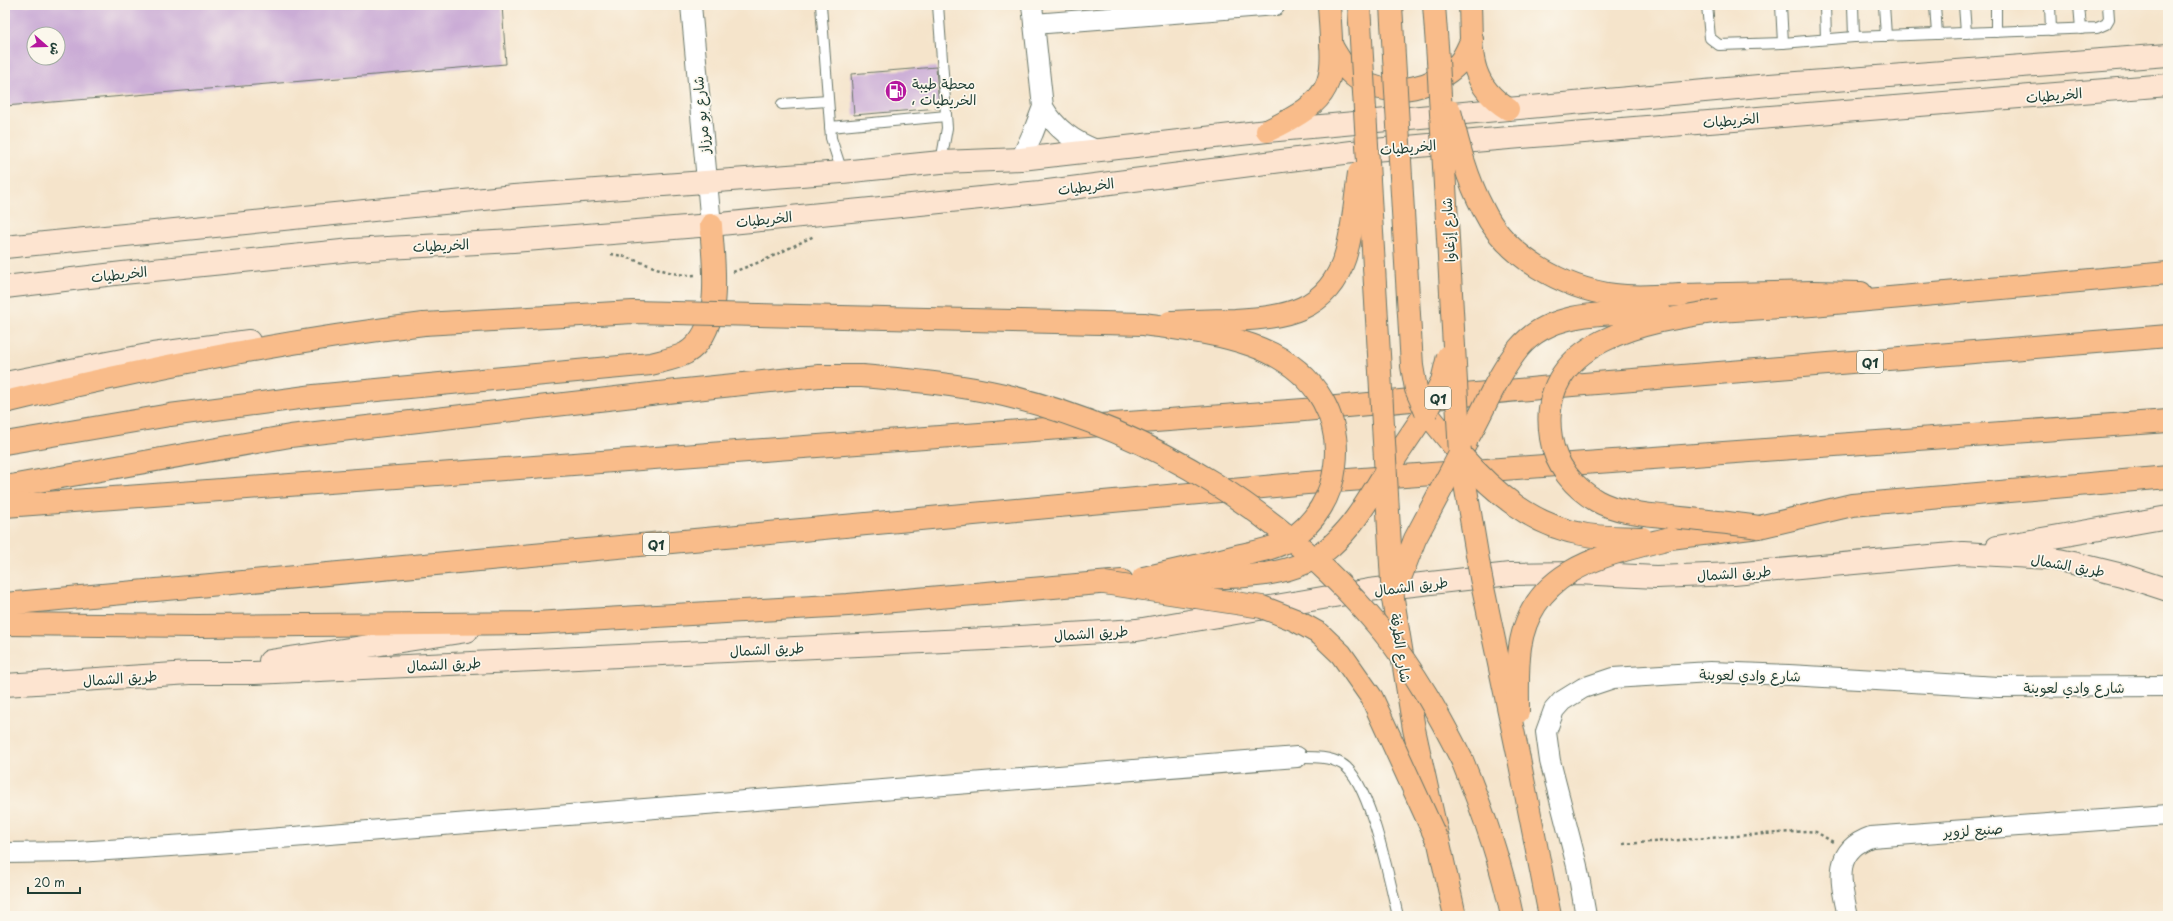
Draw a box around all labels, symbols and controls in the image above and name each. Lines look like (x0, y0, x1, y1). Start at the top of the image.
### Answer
north arrow (26, 26, 66, 66)
text: ش (46, 41, 66, 58)
place label: محطة طيبة ، الخريطيات (912, 73, 976, 110)
street label: شارع بو مرزاز (687, 75, 715, 156)
fuel station icon: محطة طيبة ، الخريطيات (883, 78, 909, 104)
street label: الخريطيات (2025, 82, 2083, 108)
street label: الخريطيات (1702, 107, 1760, 133)
street label: الخريطيات (1379, 134, 1437, 160)
street label: الخريطيات (1057, 172, 1115, 200)
street label: شارع إزغاوا (1436, 197, 1460, 263)
street label: الخريطيات (735, 206, 793, 232)
street label: الخريطيات (412, 233, 470, 257)
street label: الخريطيات (90, 261, 148, 287)
road number: Q1 (1857, 351, 1883, 373)
road number: Q1 (1425, 387, 1451, 409)
road number: Q1 (643, 533, 669, 555)
street label: طريق الشمال (2029, 548, 2107, 582)
street label: طريق الشمال (1696, 560, 1772, 586)
street label: طريق الشمال (1373, 571, 1449, 601)
street label: شارع الطرفة (1385, 612, 1417, 684)
street label: طريق الشمال (1053, 620, 1129, 646)
street label: طريق الشمال (729, 637, 805, 661)
street label: طريق الشمال (406, 652, 482, 676)
street label: شارع وادي لعوينة (1699, 664, 1801, 687)
street label: طريق الشمال (82, 665, 158, 691)
street label: شارع وادي لعوينة (2023, 677, 2125, 699)
street label: صنيع لزوير (1942, 817, 2004, 844)
scale bar (28, 869, 80, 895)
text: 20 m (34, 873, 65, 891)

